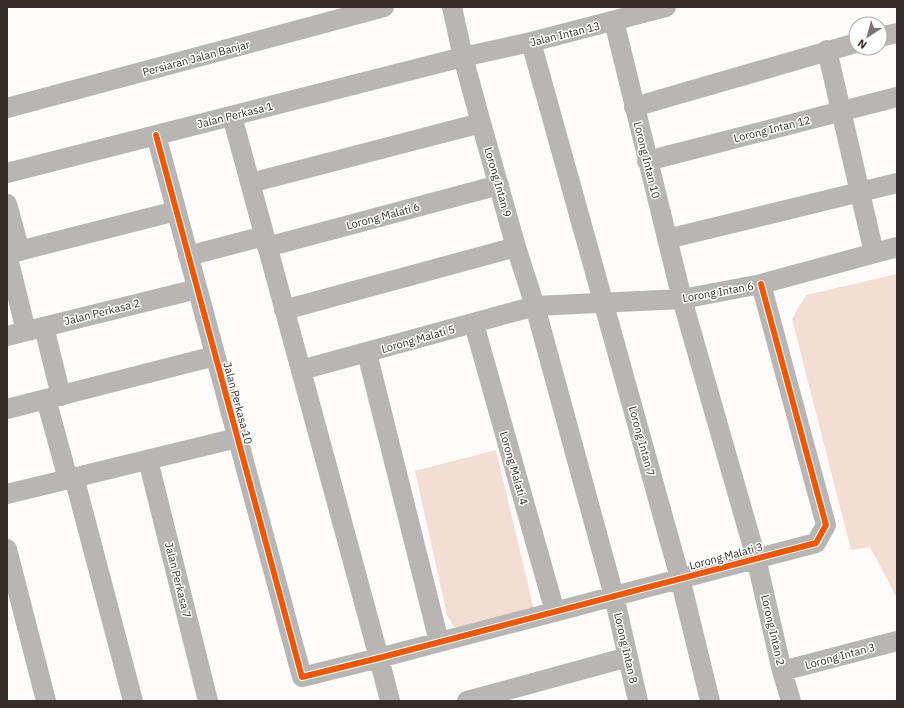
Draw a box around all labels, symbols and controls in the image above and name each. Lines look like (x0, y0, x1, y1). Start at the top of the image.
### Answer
north arrow (848, 16, 888, 56)
street label: Jalan Intan 13 (529, 19, 601, 49)
text: N (855, 36, 869, 52)
street label: Persiaran Jalan Banjar (141, 37, 251, 79)
street label: Jalan Perkasa 1 (196, 99, 275, 131)
street label: Lorong Intan 12 (732, 113, 812, 145)
street label: Lorong Intan 10 (631, 120, 663, 200)
street label: Lorong Intan 9 (481, 145, 515, 219)
street label: Lorong Malati 6 (345, 199, 421, 233)
street label: Lorong Intan 6 (681, 279, 755, 305)
street label: Jalan Perkasa 2 (63, 296, 141, 328)
street label: Lorong Malati 5 (380, 322, 456, 356)
street label: Jalan Perkasa 10 (220, 360, 256, 446)
street label: Lorong Intan 7 (626, 404, 658, 478)
street label: Lorong Malati 4 (497, 430, 531, 507)
street label: Lorong Malati 3 (688, 539, 764, 573)
street label: Jalan Perkasa 7 (162, 541, 194, 619)
street label: Lorong Intan 2 (758, 593, 788, 667)
street label: Lorong Intan 8 (611, 611, 641, 685)
street label: Lorong Intan 3 (803, 640, 877, 672)

